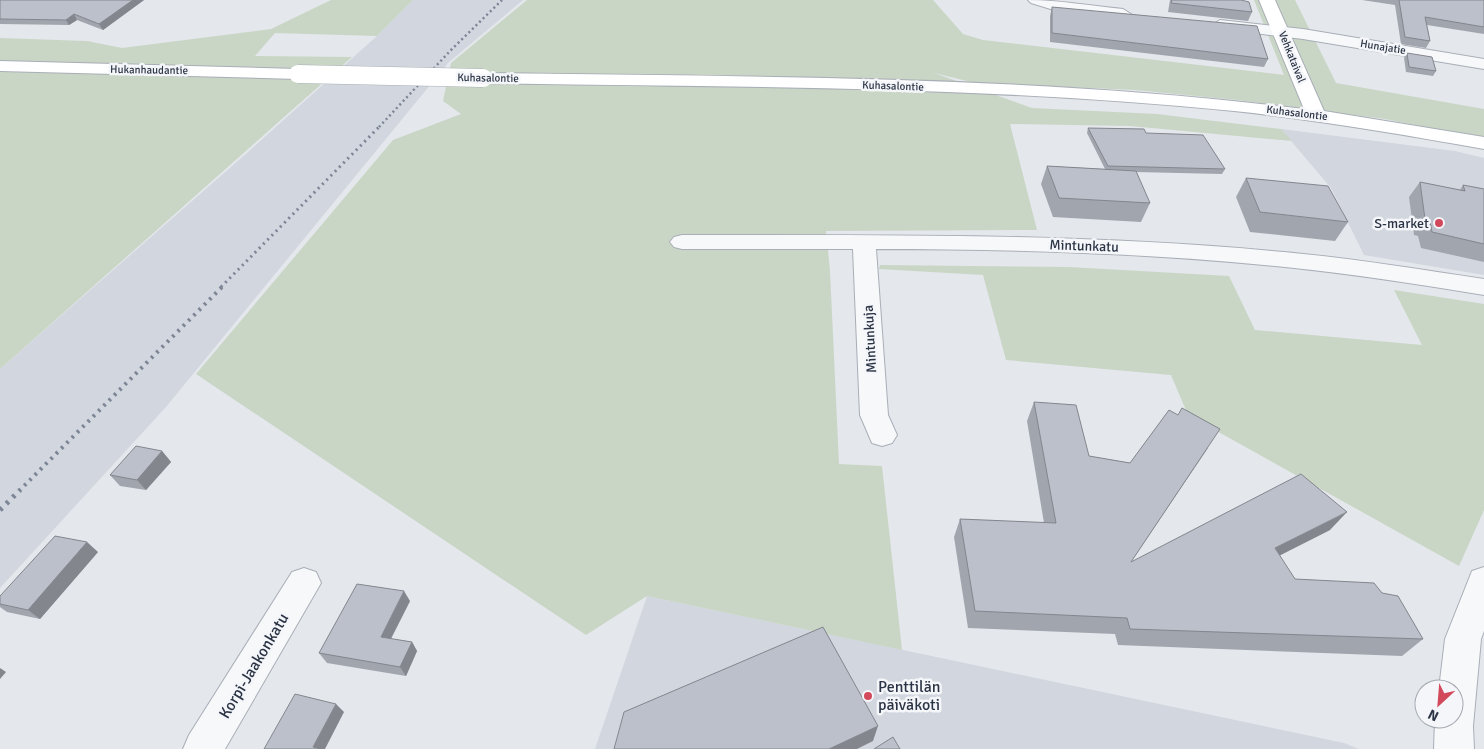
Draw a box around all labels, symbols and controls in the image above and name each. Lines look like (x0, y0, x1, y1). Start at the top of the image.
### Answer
street label: Vehkataival (1276, 29, 1308, 85)
street label: Hunajatie (1359, 37, 1407, 57)
street label: Hukanhaudantie (110, 63, 188, 77)
street label: Kuhasalontie (457, 71, 519, 85)
street label: Kuhasalontie (862, 78, 924, 94)
street label: Kuhasalontie (1266, 103, 1328, 123)
place label: S-market (1374, 215, 1429, 232)
marker: S-market (1433, 217, 1445, 229)
street label: Mintunkatu (1049, 236, 1119, 256)
street label: Mintunkuja (860, 304, 880, 374)
street label: Korpi-Jaakonkatu (215, 610, 293, 722)
place label: Penttilän päiväkoti (878, 677, 941, 715)
north arrow (1414, 679, 1464, 729)
marker: Penttilän päiväkoti (862, 690, 874, 702)
text: N (1425, 705, 1442, 725)

